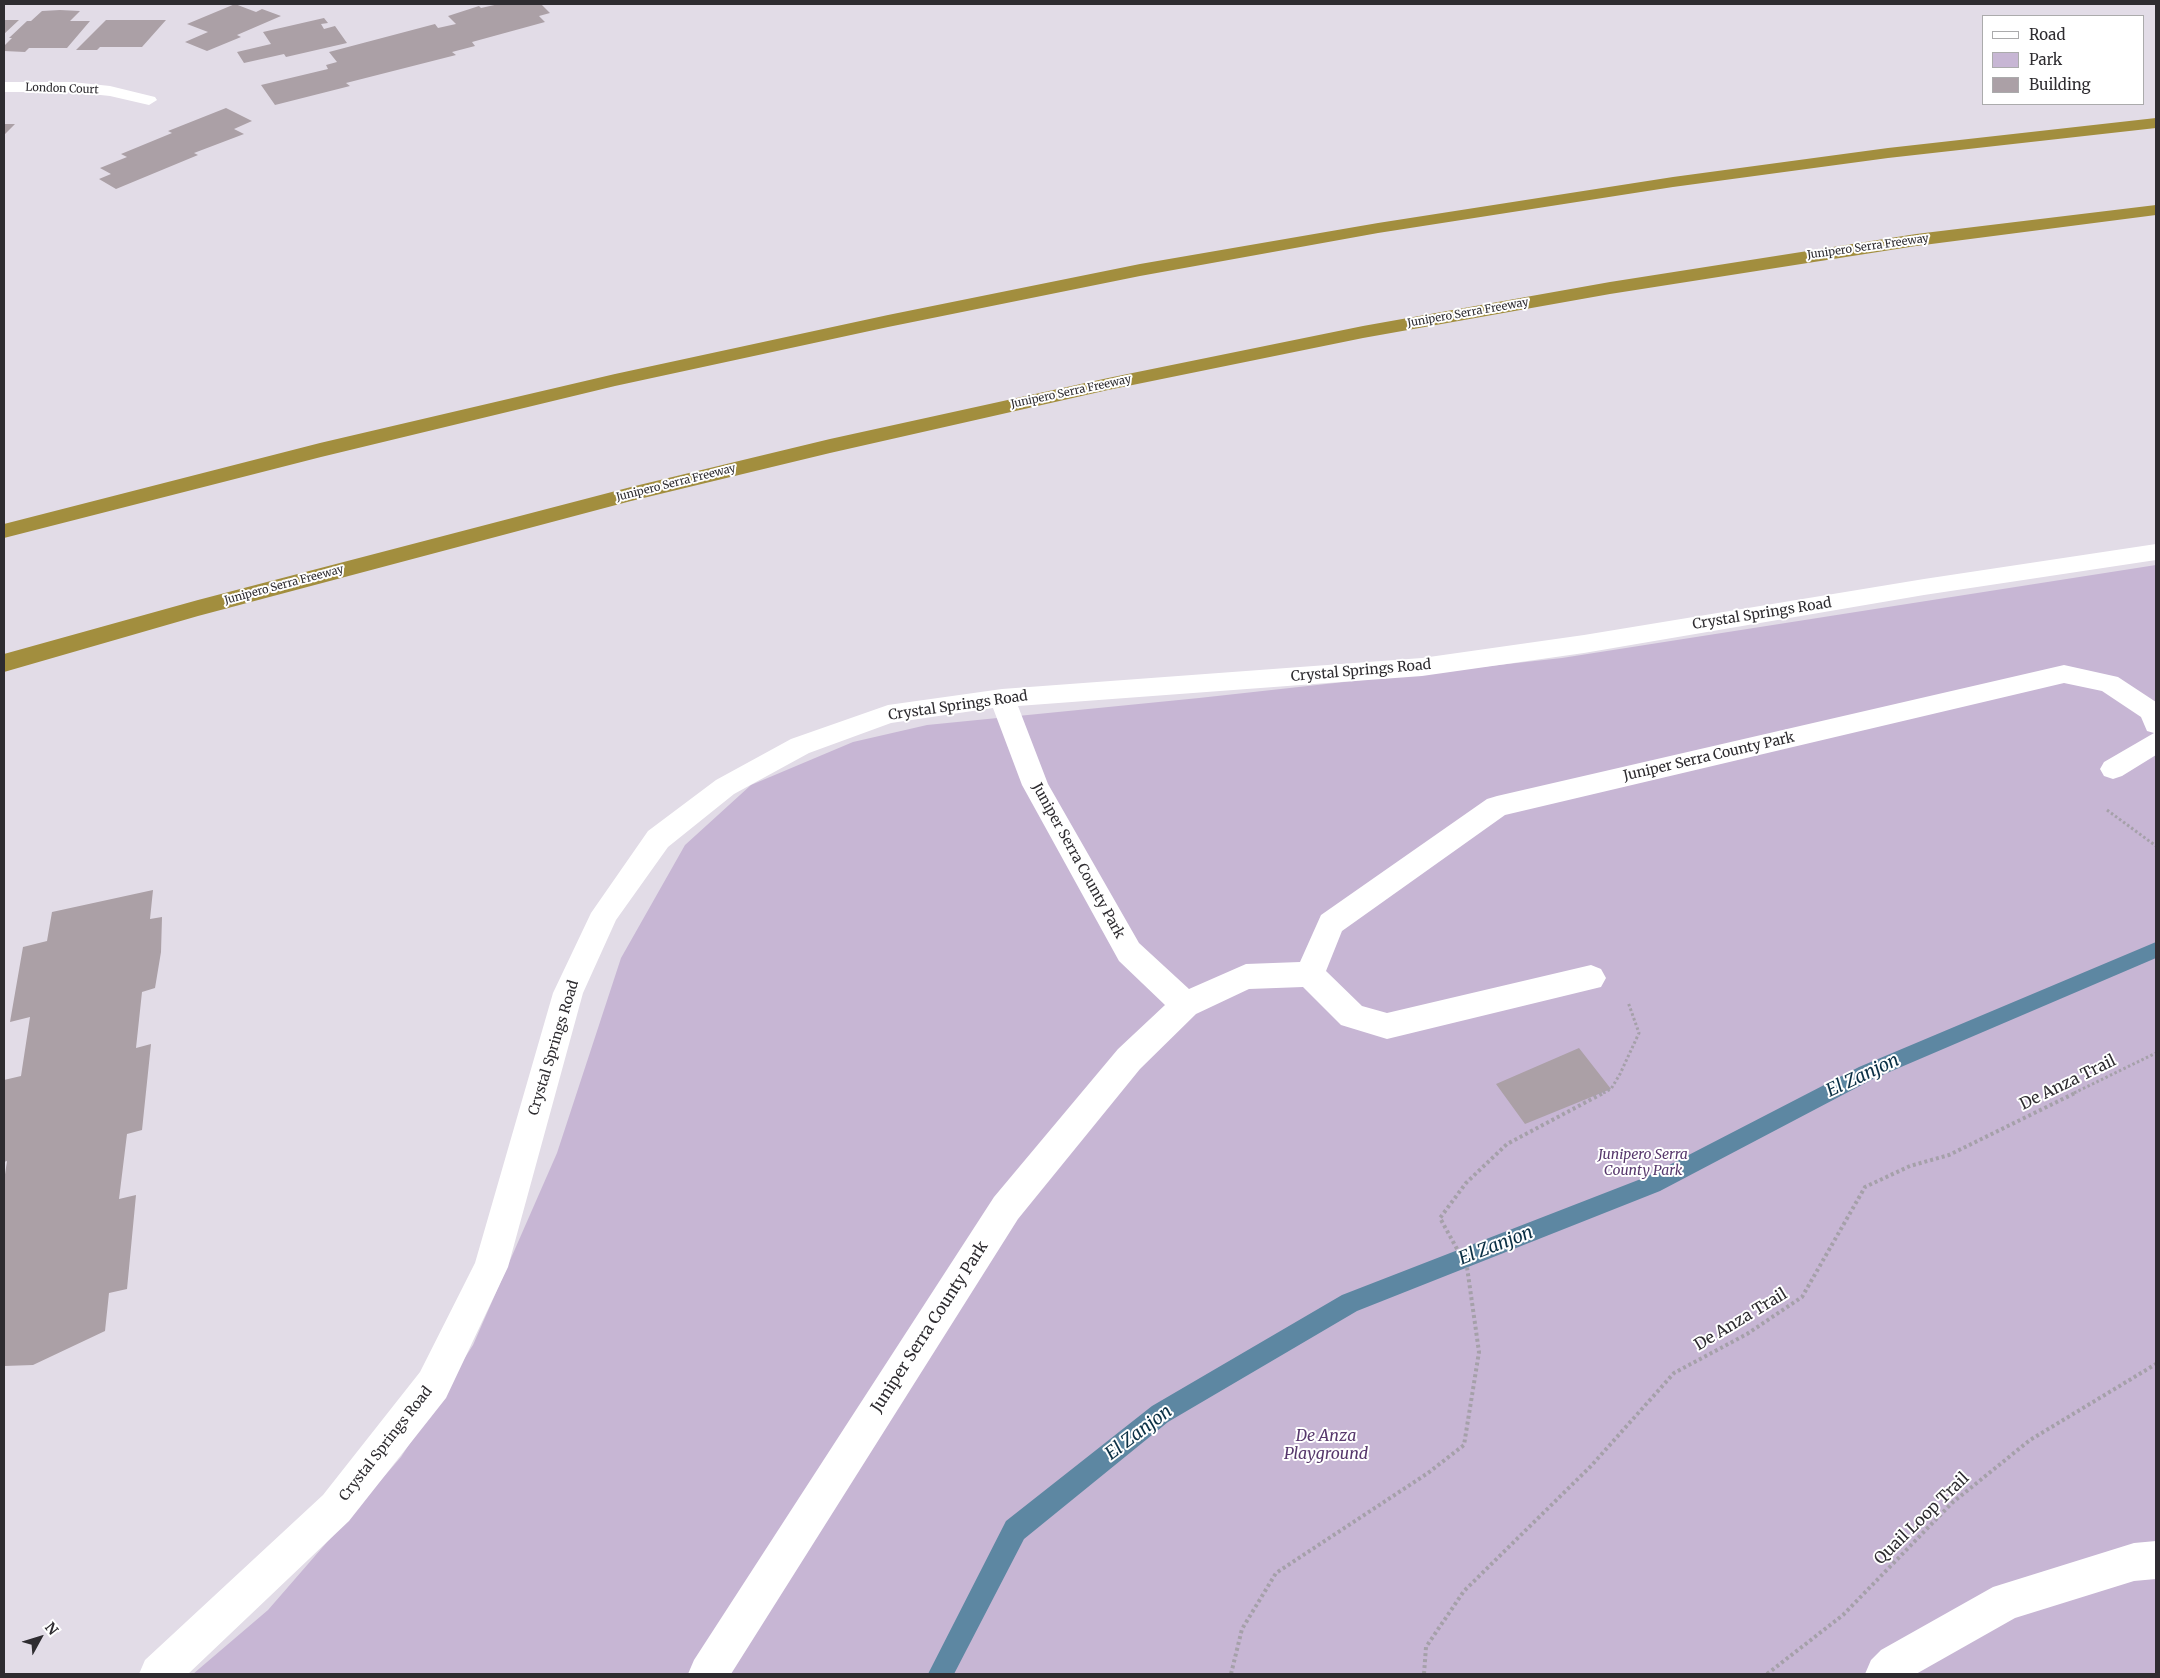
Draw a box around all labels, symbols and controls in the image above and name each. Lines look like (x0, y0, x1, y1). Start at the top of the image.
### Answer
legend (1982, 15, 2145, 105)
text: Road (2029, 25, 2065, 44)
text: Park (2029, 50, 2062, 69)
text: Building (2029, 75, 2091, 94)
street label: London Court (25, 81, 99, 97)
street label: Junipero Serra Freeway (1806, 232, 1930, 262)
street label: Junipero Serra Freeway (1406, 296, 1530, 330)
street label: Junipero Serra Freeway (1010, 373, 1132, 411)
street label: Junipero Serra Freeway (615, 462, 737, 504)
street label: Junipero Serra Freeway (223, 563, 345, 607)
street label: Crystal Springs Road (1691, 595, 1833, 633)
street label: Crystal Springs Road (1290, 657, 1432, 685)
street label: Crystal Springs Road (887, 688, 1029, 724)
street label: Juniper Serra County Park (1622, 729, 1796, 785)
street label: Juniper Serra County Park (1028, 780, 1128, 942)
street label: Crystal Springs Road (525, 978, 583, 1118)
water label: El Zanjon (1823, 1050, 1903, 1102)
street label: De Anza Trail (2017, 1051, 2119, 1115)
park label: Junipero Serra County Park (1598, 1147, 1688, 1180)
water label: El Zanjon (1456, 1222, 1536, 1270)
street label: Juniper Serra County Park (867, 1238, 993, 1416)
street label: De Anza Trail (1691, 1285, 1791, 1355)
street label: Crystal Springs Road (336, 1383, 436, 1505)
water label: El Zanjon (1101, 1401, 1177, 1465)
park label: De Anza Playground (1284, 1426, 1368, 1464)
street label: Quail Loop Trail (1871, 1469, 1973, 1569)
north arrow (15, 1613, 65, 1663)
text: N (41, 1619, 62, 1639)

